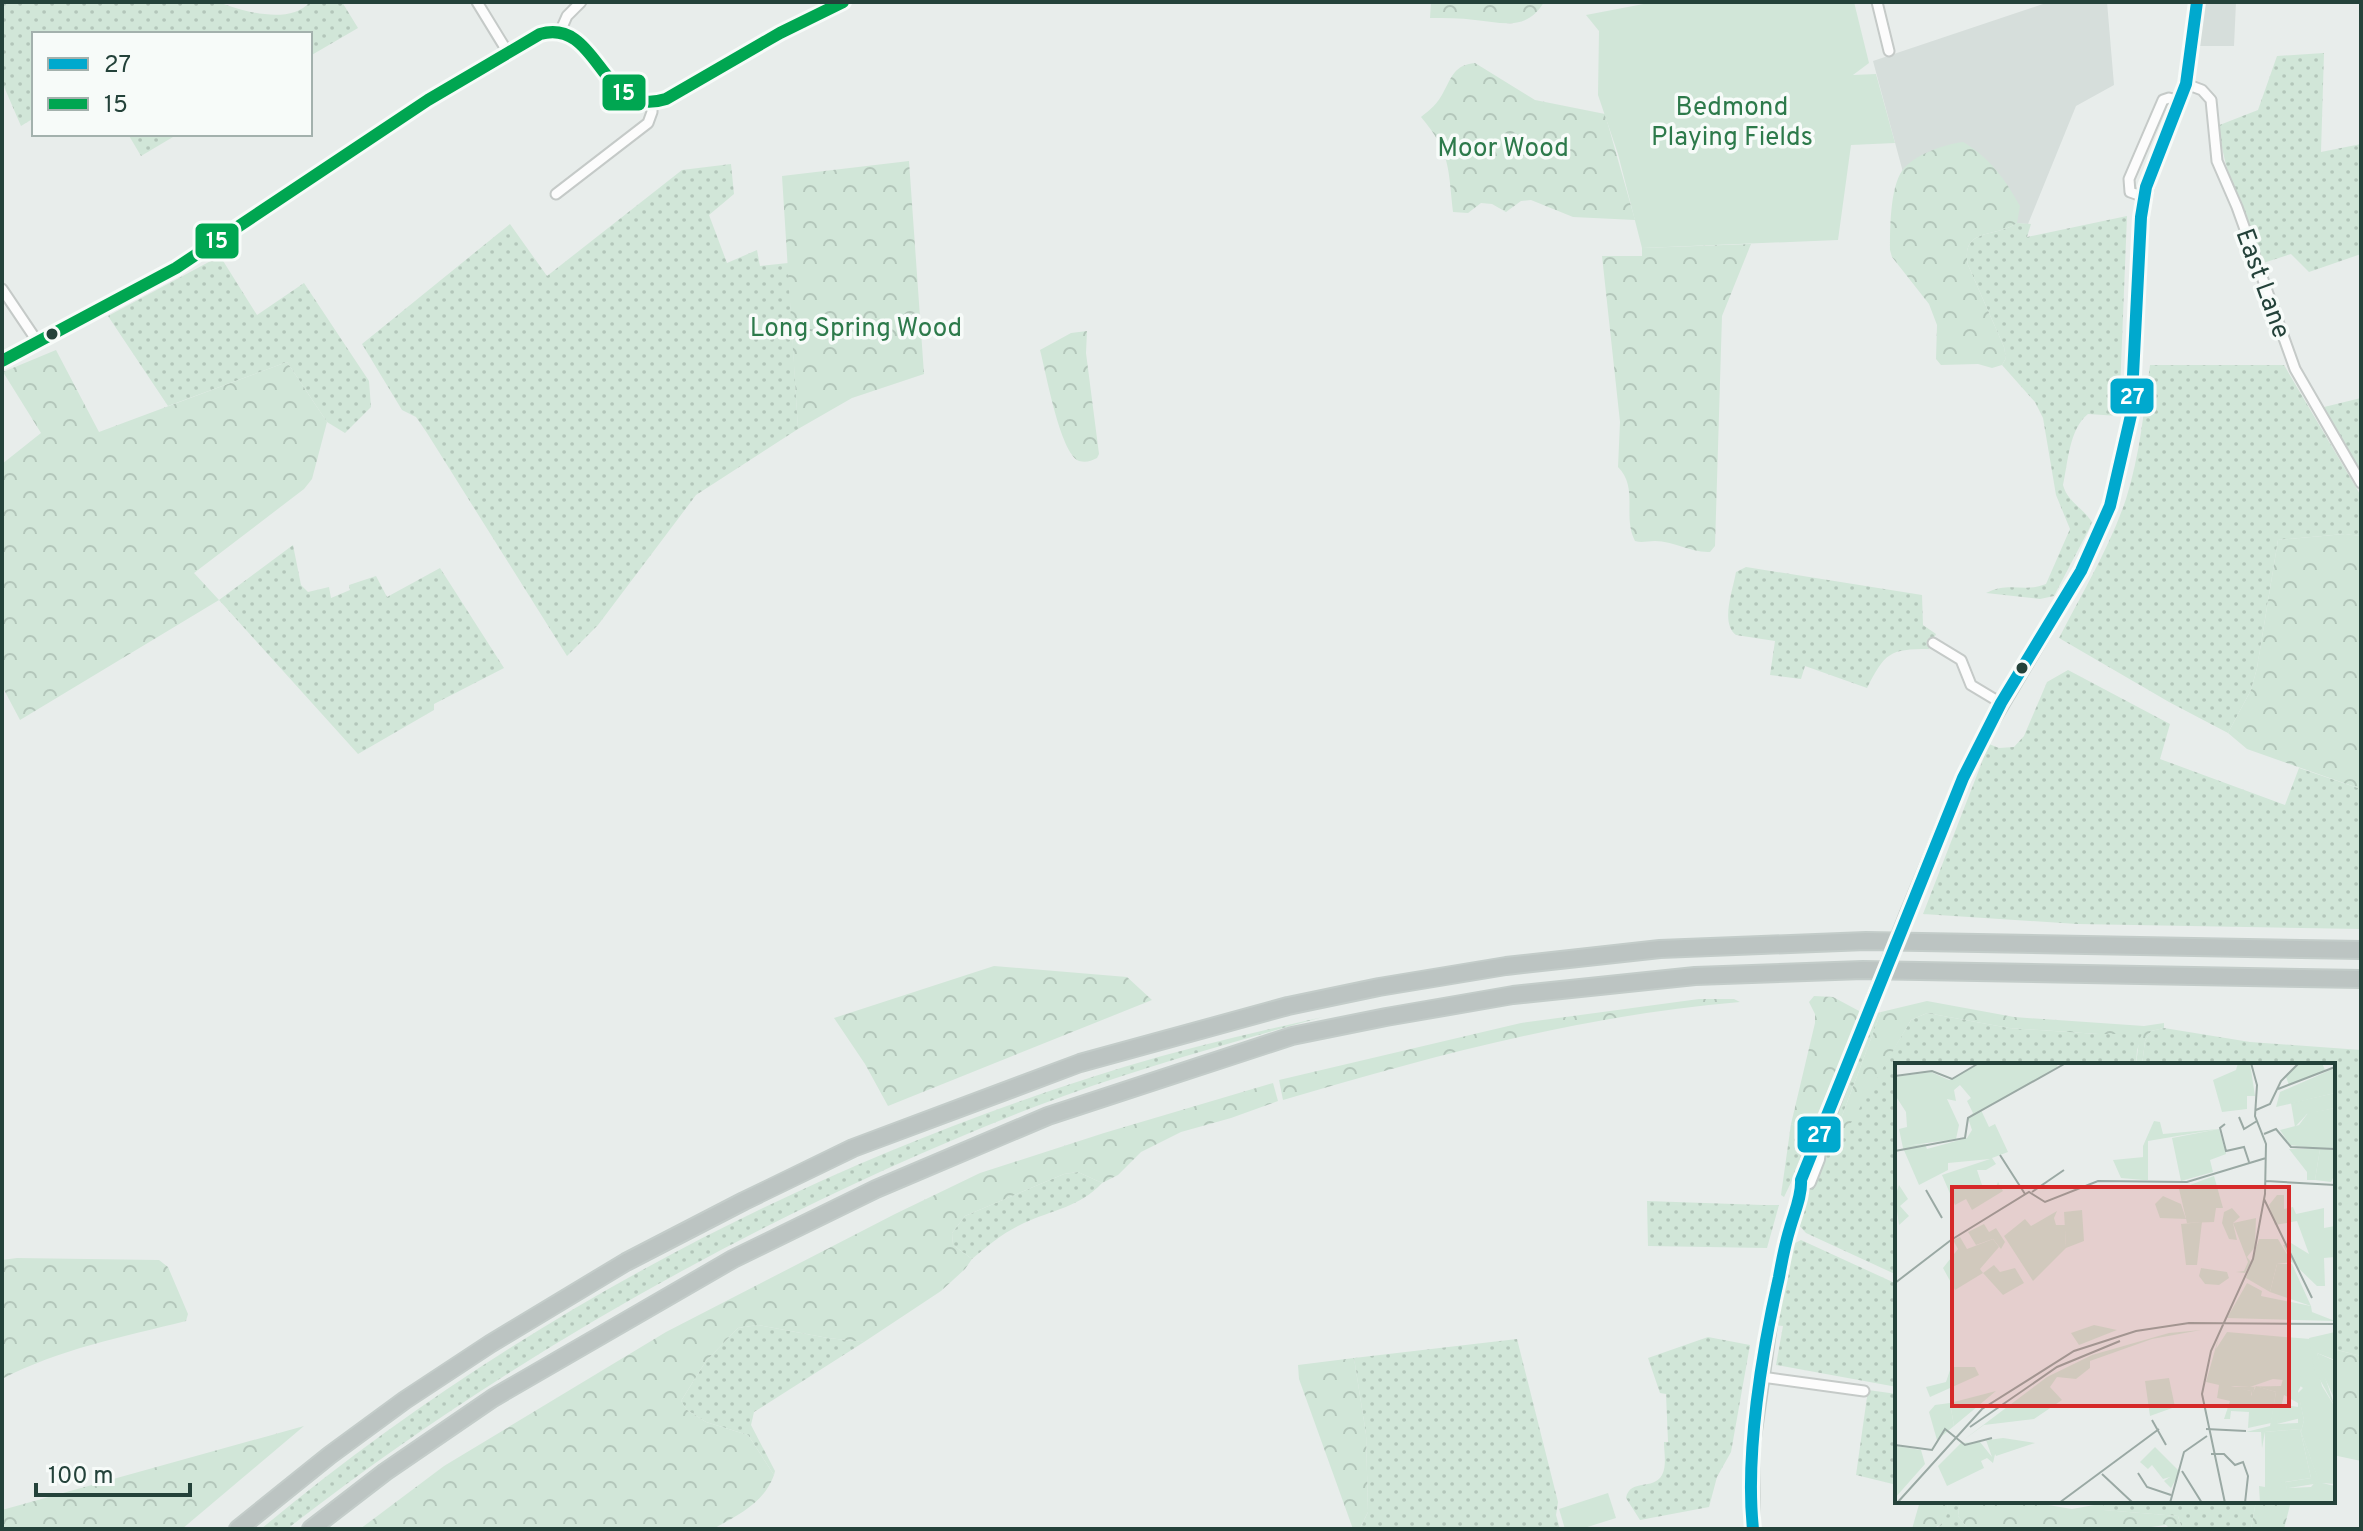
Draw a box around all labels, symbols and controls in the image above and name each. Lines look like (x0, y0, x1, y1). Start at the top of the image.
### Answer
legend (32, 32, 312, 136)
text: 27 (104, 51, 131, 81)
line badge: 15 (601, 73, 647, 112)
text: 15 (613, 81, 635, 108)
text: 15 (104, 91, 128, 121)
park label: Bedmond Playing Fields (1651, 92, 1813, 155)
park label: Moor Wood (1437, 133, 1569, 166)
line badge: 15 (194, 222, 240, 260)
street label: East Lane (2227, 224, 2297, 343)
text: 15 (206, 229, 228, 256)
park label: Long Spring Wood (750, 313, 962, 346)
unlabelled marker (44, 326, 60, 342)
line badge: 27 (2109, 377, 2155, 415)
text: 27 (2119, 385, 2145, 412)
unlabelled marker (2014, 660, 2030, 676)
inset map (1895, 1063, 2335, 1503)
line badge: 27 (1796, 1115, 1842, 1154)
text: 27 (1806, 1123, 1832, 1150)
scale bar (36, 1447, 190, 1497)
text: 100 m (48, 1462, 114, 1492)

